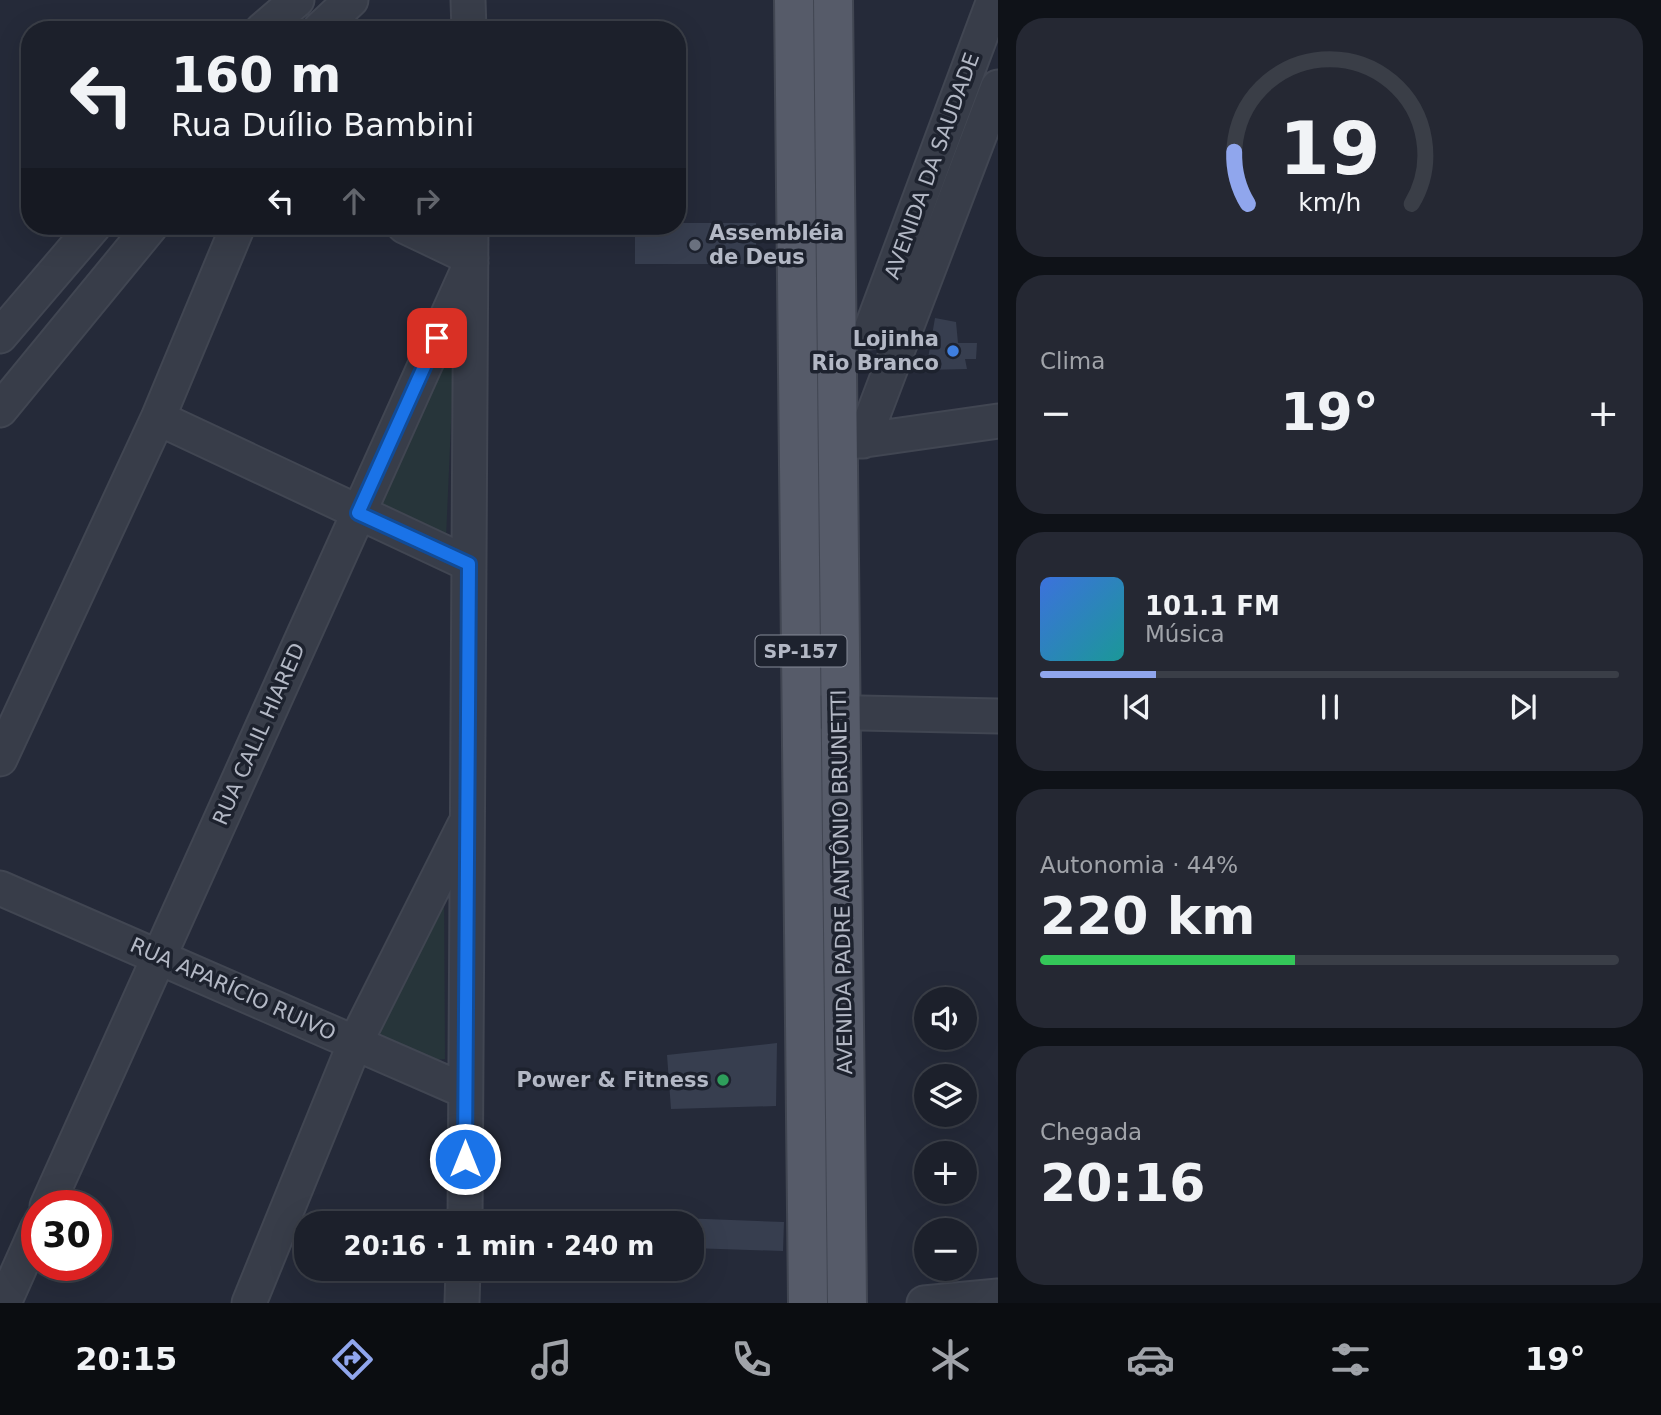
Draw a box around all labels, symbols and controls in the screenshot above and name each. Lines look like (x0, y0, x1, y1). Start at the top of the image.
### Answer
text: 160 m (171, 47, 341, 104)
icon: left (56, 49, 147, 140)
street label: AVENIDA DA SAUDADE (880, 49, 984, 283)
text: Rua Duílio Bambini (171, 106, 474, 144)
text: 19 (1279, 106, 1380, 191)
icon: left (262, 182, 300, 220)
icon: ahead (335, 182, 373, 220)
icon: right (408, 182, 446, 220)
text: km/h (1298, 187, 1361, 216)
place label: Assembléia de Deus (709, 221, 844, 269)
marker: Assembléia de Deus (687, 237, 703, 253)
pin (407, 308, 467, 368)
icon: arrive (418, 319, 456, 357)
place label: Lojinha Rio Branco (812, 327, 939, 375)
marker: Lojinha Rio Branco (945, 343, 961, 359)
text: Clima (1040, 348, 1105, 374)
text: 19° (1280, 382, 1379, 442)
text: − (1040, 391, 1072, 435)
text: + (1587, 391, 1619, 435)
text: 101.1 FM (1145, 591, 1280, 621)
text: Música (1145, 621, 1225, 647)
road number: SP-157 (756, 636, 846, 666)
street label: RUA CALIL HIARED (208, 639, 310, 829)
icon: previous (1118, 688, 1156, 726)
icon: pause (1311, 688, 1349, 726)
icon: next (1504, 688, 1542, 726)
street label: AVENIDA PADRE ANTÔNIO BRUNETTI (826, 689, 857, 1075)
text: Autonomia · 44% (1040, 852, 1238, 878)
text: 220 km (1040, 886, 1255, 946)
street label: RUA APARÍCIO RUIVO (126, 932, 340, 1045)
map controls (914, 987, 977, 1281)
button: sound (914, 987, 977, 1050)
button: layers (914, 1064, 977, 1127)
place label: Power & Fitness (516, 1068, 709, 1092)
marker: Power & Fitness (715, 1072, 731, 1088)
text: Chegada (1040, 1119, 1142, 1145)
position arrow (428, 1122, 502, 1196)
button: + (914, 1141, 977, 1204)
text: 20:16 (1040, 1153, 1206, 1213)
speed limit sign: 30 (21, 1190, 112, 1281)
button: − (914, 1218, 977, 1281)
text: 20:16 · 1 min · 240 m (344, 1231, 654, 1261)
icon: directions (328, 1335, 377, 1384)
icon: music (527, 1335, 576, 1384)
icon: phone (727, 1335, 776, 1384)
icon: climate (926, 1335, 975, 1384)
icon: car (1126, 1335, 1175, 1384)
icon: filters (1326, 1335, 1375, 1384)
text: 20:15 (75, 1340, 177, 1378)
text: 19° (1525, 1340, 1586, 1378)

